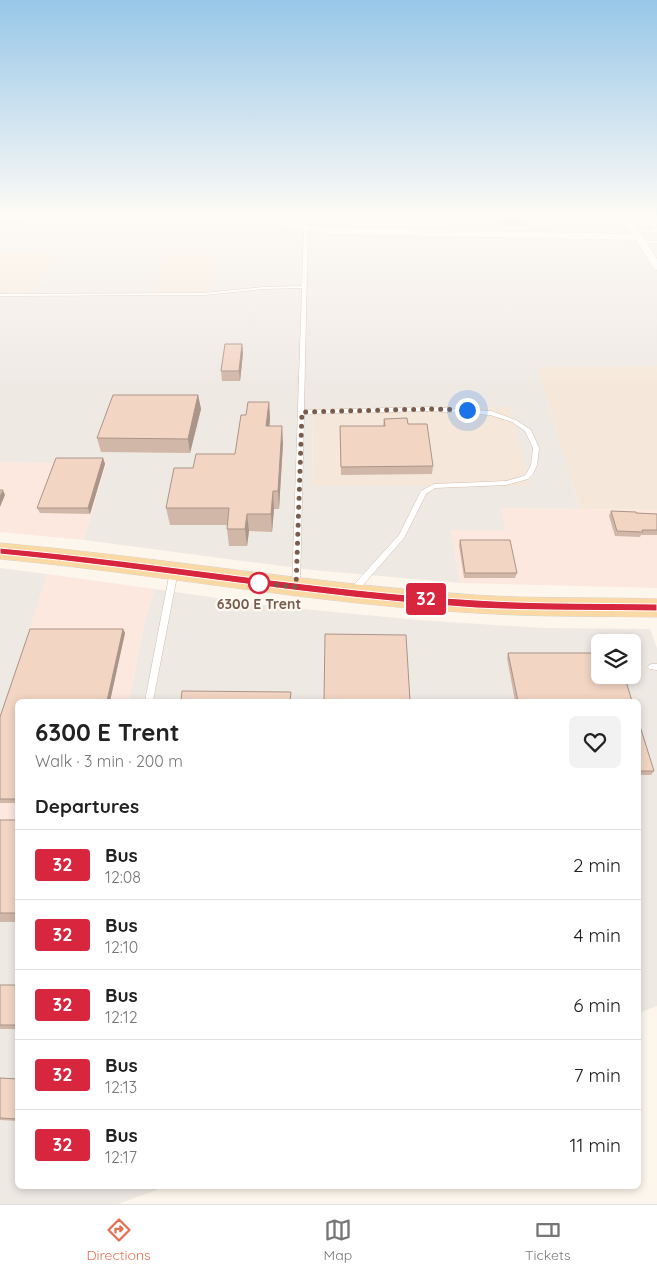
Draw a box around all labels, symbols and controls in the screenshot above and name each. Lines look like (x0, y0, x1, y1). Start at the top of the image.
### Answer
your location (455, 398, 480, 423)
marker: 6300 E Trent (248, 572, 270, 594)
line badge: 32 (404, 583, 448, 615)
text: 32 (416, 587, 436, 610)
place label: 6300 E Trent (217, 595, 301, 613)
map controls (591, 634, 641, 684)
button: layers (591, 634, 641, 684)
button: heart (569, 716, 621, 768)
text: 6300 E Trent (35, 717, 180, 747)
text: Walk · 3 min · 200 m (35, 751, 183, 771)
text: Departures (35, 794, 139, 818)
text: Bus (105, 843, 138, 867)
text: 32 (53, 853, 72, 876)
text: 2 min (573, 853, 621, 877)
text: 12:08 (105, 867, 141, 887)
text: Bus (105, 913, 138, 937)
text: 32 (53, 923, 72, 946)
text: 4 min (573, 923, 621, 947)
text: 12:10 (105, 937, 138, 957)
text: Bus (105, 983, 138, 1007)
text: 32 (53, 993, 72, 1016)
text: 6 min (573, 993, 621, 1017)
text: 12:12 (105, 1007, 138, 1027)
text: Bus (105, 1053, 138, 1077)
text: 32 (53, 1063, 72, 1086)
text: 7 min (574, 1063, 621, 1087)
text: 12:13 (105, 1077, 137, 1097)
text: Bus (105, 1123, 138, 1147)
text: 32 (53, 1133, 72, 1156)
text: 11 min (569, 1133, 621, 1157)
text: 12:17 (105, 1147, 137, 1167)
tab: Directions (86, 1216, 151, 1264)
tab: Map (324, 1216, 352, 1264)
tab: Tickets (525, 1216, 570, 1264)

